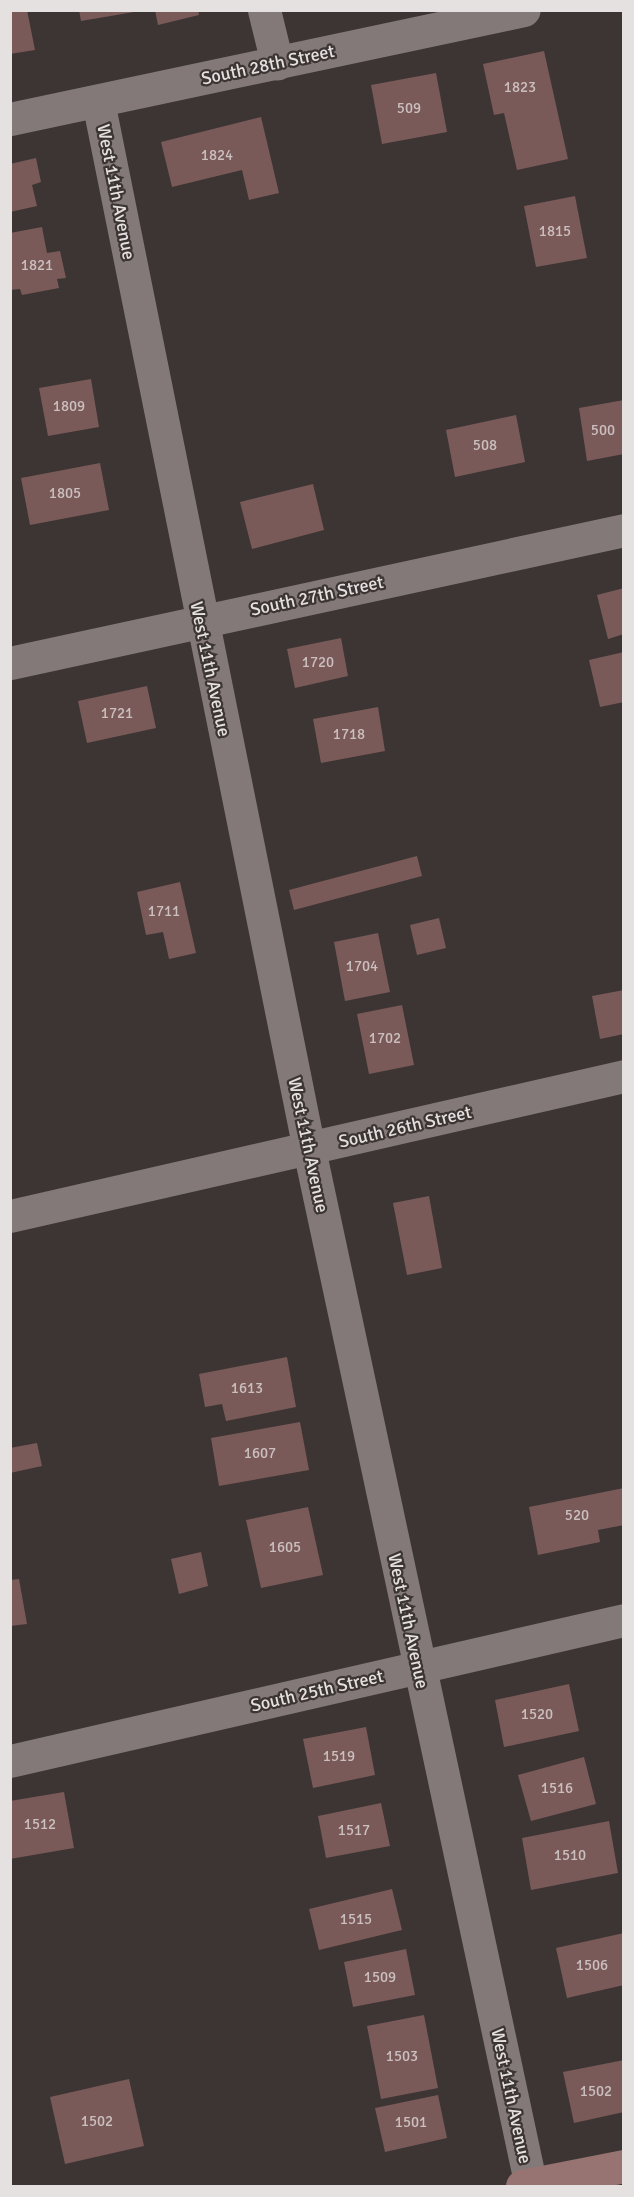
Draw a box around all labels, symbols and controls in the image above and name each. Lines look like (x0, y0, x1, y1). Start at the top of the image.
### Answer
street label: South 28th Street (199, 40, 337, 90)
house number: 1823 (504, 79, 536, 97)
house number: 509 (397, 100, 421, 118)
street label: West 11th Avenue (92, 122, 140, 262)
house number: 1824 (201, 147, 233, 165)
house number: 1815 (539, 223, 571, 241)
house number: 1821 (21, 257, 53, 275)
house number: 1809 (53, 398, 85, 416)
house number: 500 (591, 422, 615, 440)
house number: 508 (473, 437, 497, 455)
house number: 1805 (49, 485, 81, 503)
street label: South 27th Street (248, 571, 386, 621)
street label: West 11th Avenue (185, 599, 235, 739)
house number: 1720 (302, 654, 334, 672)
house number: 1721 (101, 705, 133, 723)
house number: 1718 (333, 726, 365, 744)
house number: 1711 (148, 903, 180, 921)
house number: 1704 (346, 958, 378, 976)
house number: 1702 (369, 1030, 401, 1048)
street label: West 11th Avenue (283, 1075, 333, 1215)
street label: South 26th Street (336, 1101, 474, 1153)
house number: 1613 (231, 1380, 263, 1398)
house number: 1607 (244, 1445, 276, 1463)
house number: 520 (565, 1507, 589, 1525)
house number: 1605 (269, 1539, 301, 1557)
street label: West 11th Avenue (383, 1551, 433, 1691)
street label: South 25th Street (248, 1665, 386, 1717)
house number: 1520 (521, 1706, 553, 1724)
house number: 1519 (323, 1748, 355, 1766)
house number: 1516 (541, 1780, 573, 1798)
house number: 1512 (24, 1816, 56, 1834)
house number: 1517 (338, 1822, 370, 1840)
house number: 1510 (554, 1847, 586, 1865)
house number: 1515 (340, 1911, 372, 1929)
house number: 1506 (576, 1957, 608, 1975)
house number: 1509 (364, 1969, 396, 1987)
street label: West 11th Avenue (486, 2026, 536, 2166)
house number: 1503 (386, 2048, 418, 2066)
house number: 1502 (580, 2083, 612, 2101)
house number: 1502 (81, 2113, 113, 2131)
house number: 1501 (395, 2114, 427, 2132)

